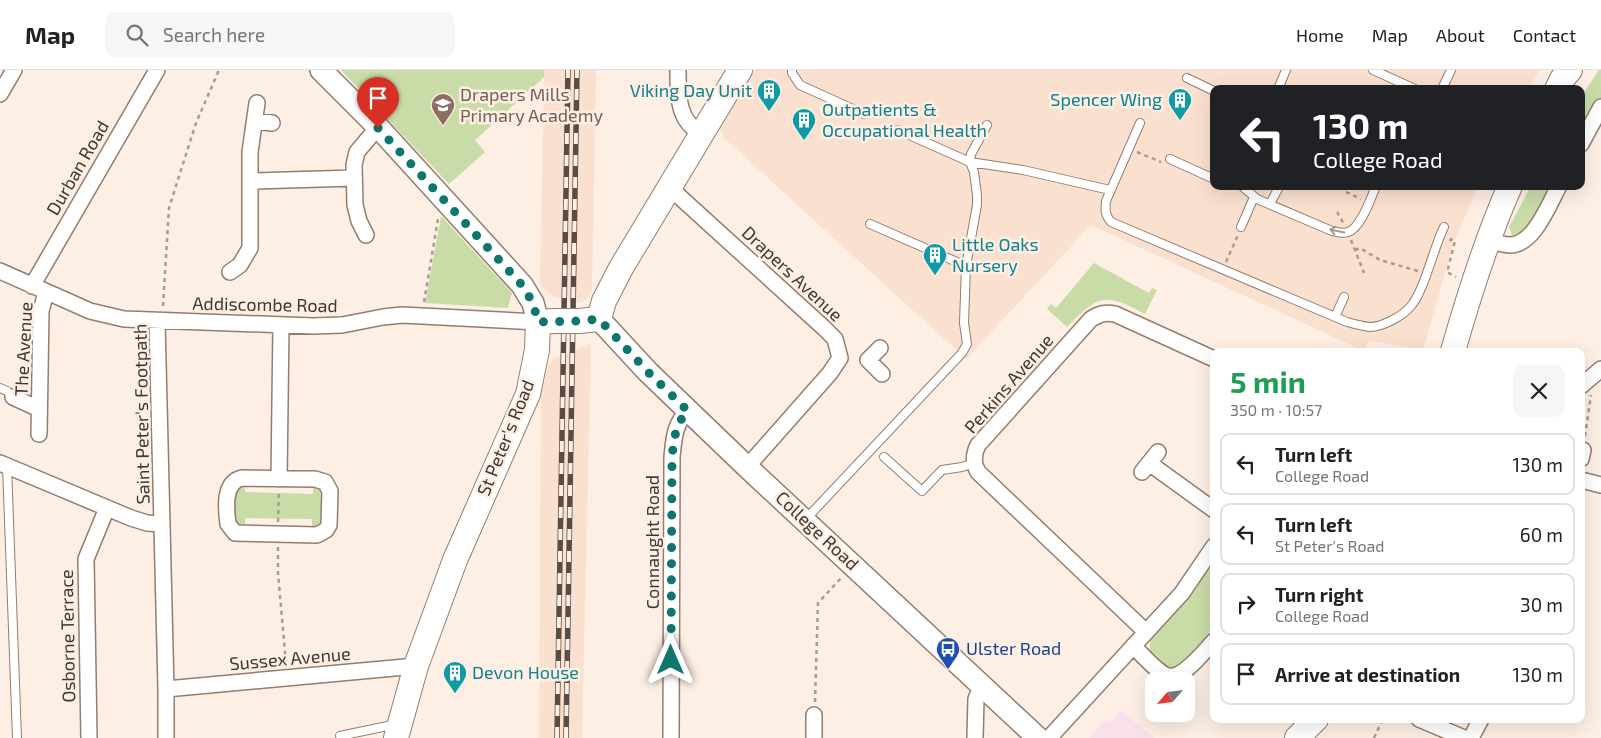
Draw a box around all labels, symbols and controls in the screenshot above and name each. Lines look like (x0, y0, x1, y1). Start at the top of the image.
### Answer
search box (105, 12, 455, 57)
text: Map (25, 20, 75, 49)
icon: search (123, 21, 151, 49)
text: Search here (163, 23, 265, 46)
text: Home (1296, 24, 1344, 46)
text: Map (1372, 24, 1408, 46)
text: About (1436, 24, 1485, 46)
text: Contact (1513, 24, 1576, 46)
pin (357, 77, 399, 128)
building icon: Viking Day Unit (756, 78, 782, 112)
place label: Viking Day Unit (630, 79, 752, 101)
place label: Drapers Mills Primary Academy (460, 83, 604, 126)
icon: arrive (364, 84, 392, 112)
building icon: Spencer Wing (1167, 87, 1193, 121)
place label: Spencer Wing (1050, 88, 1162, 110)
school or university icon: Drapers Mills Primary Academy (430, 92, 456, 126)
place label: Outpatients & Occupational Health (822, 98, 987, 141)
text: 130 m (1313, 104, 1408, 146)
icon: left (1230, 105, 1295, 170)
building icon: Outpatients & Occupational Health (791, 107, 817, 141)
street label: Durban Road (41, 116, 113, 219)
text: College Road (1313, 146, 1443, 172)
street label: Drapers Avenue (738, 221, 848, 325)
one-way arrow (1329, 225, 1345, 235)
place label: Little Oaks Nursery (952, 233, 1039, 276)
building icon: Little Oaks Nursery (922, 242, 948, 276)
street label: Addiscombe Road (192, 292, 338, 316)
street label: The Avenue (10, 301, 36, 397)
street label: Saint Peter's Footpath (128, 323, 154, 505)
street label: Perkins Avenue (959, 329, 1057, 438)
text: 5 min (1230, 363, 1306, 399)
button: close (1513, 365, 1565, 417)
street label: St Peter's Road (472, 376, 538, 499)
text: 350 m · 10:57 (1230, 400, 1322, 419)
text: Turn left (1275, 443, 1352, 466)
icon: left (1232, 450, 1260, 478)
text: 130 m (1513, 453, 1563, 476)
text: College Road (1275, 466, 1369, 485)
street label: Connaught Road (641, 475, 663, 609)
street label: College Road (771, 486, 864, 574)
text: Turn left (1275, 513, 1352, 536)
icon: left (1232, 520, 1260, 548)
text: 60 m (1520, 523, 1563, 546)
text: St Peter's Road (1275, 536, 1384, 555)
street label: Osborne Terrace (55, 569, 79, 703)
text: Turn right (1275, 583, 1363, 606)
icon: right (1232, 590, 1260, 618)
text: 30 m (1520, 593, 1563, 616)
text: College Road (1275, 606, 1369, 625)
position arrow (644, 633, 696, 685)
bus stop icon: Ulster Road (935, 636, 961, 670)
place label: Ulster Road (966, 637, 1061, 659)
street label: Sussex Avenue (228, 642, 351, 674)
building icon: Devon House (442, 660, 468, 694)
icon: arrive (1232, 660, 1260, 688)
place label: Devon House (472, 661, 579, 683)
text: Arrive at destination (1275, 663, 1460, 686)
text: 130 m (1513, 663, 1563, 686)
north arrow (1145, 672, 1195, 722)
map controls (1145, 672, 1195, 722)

